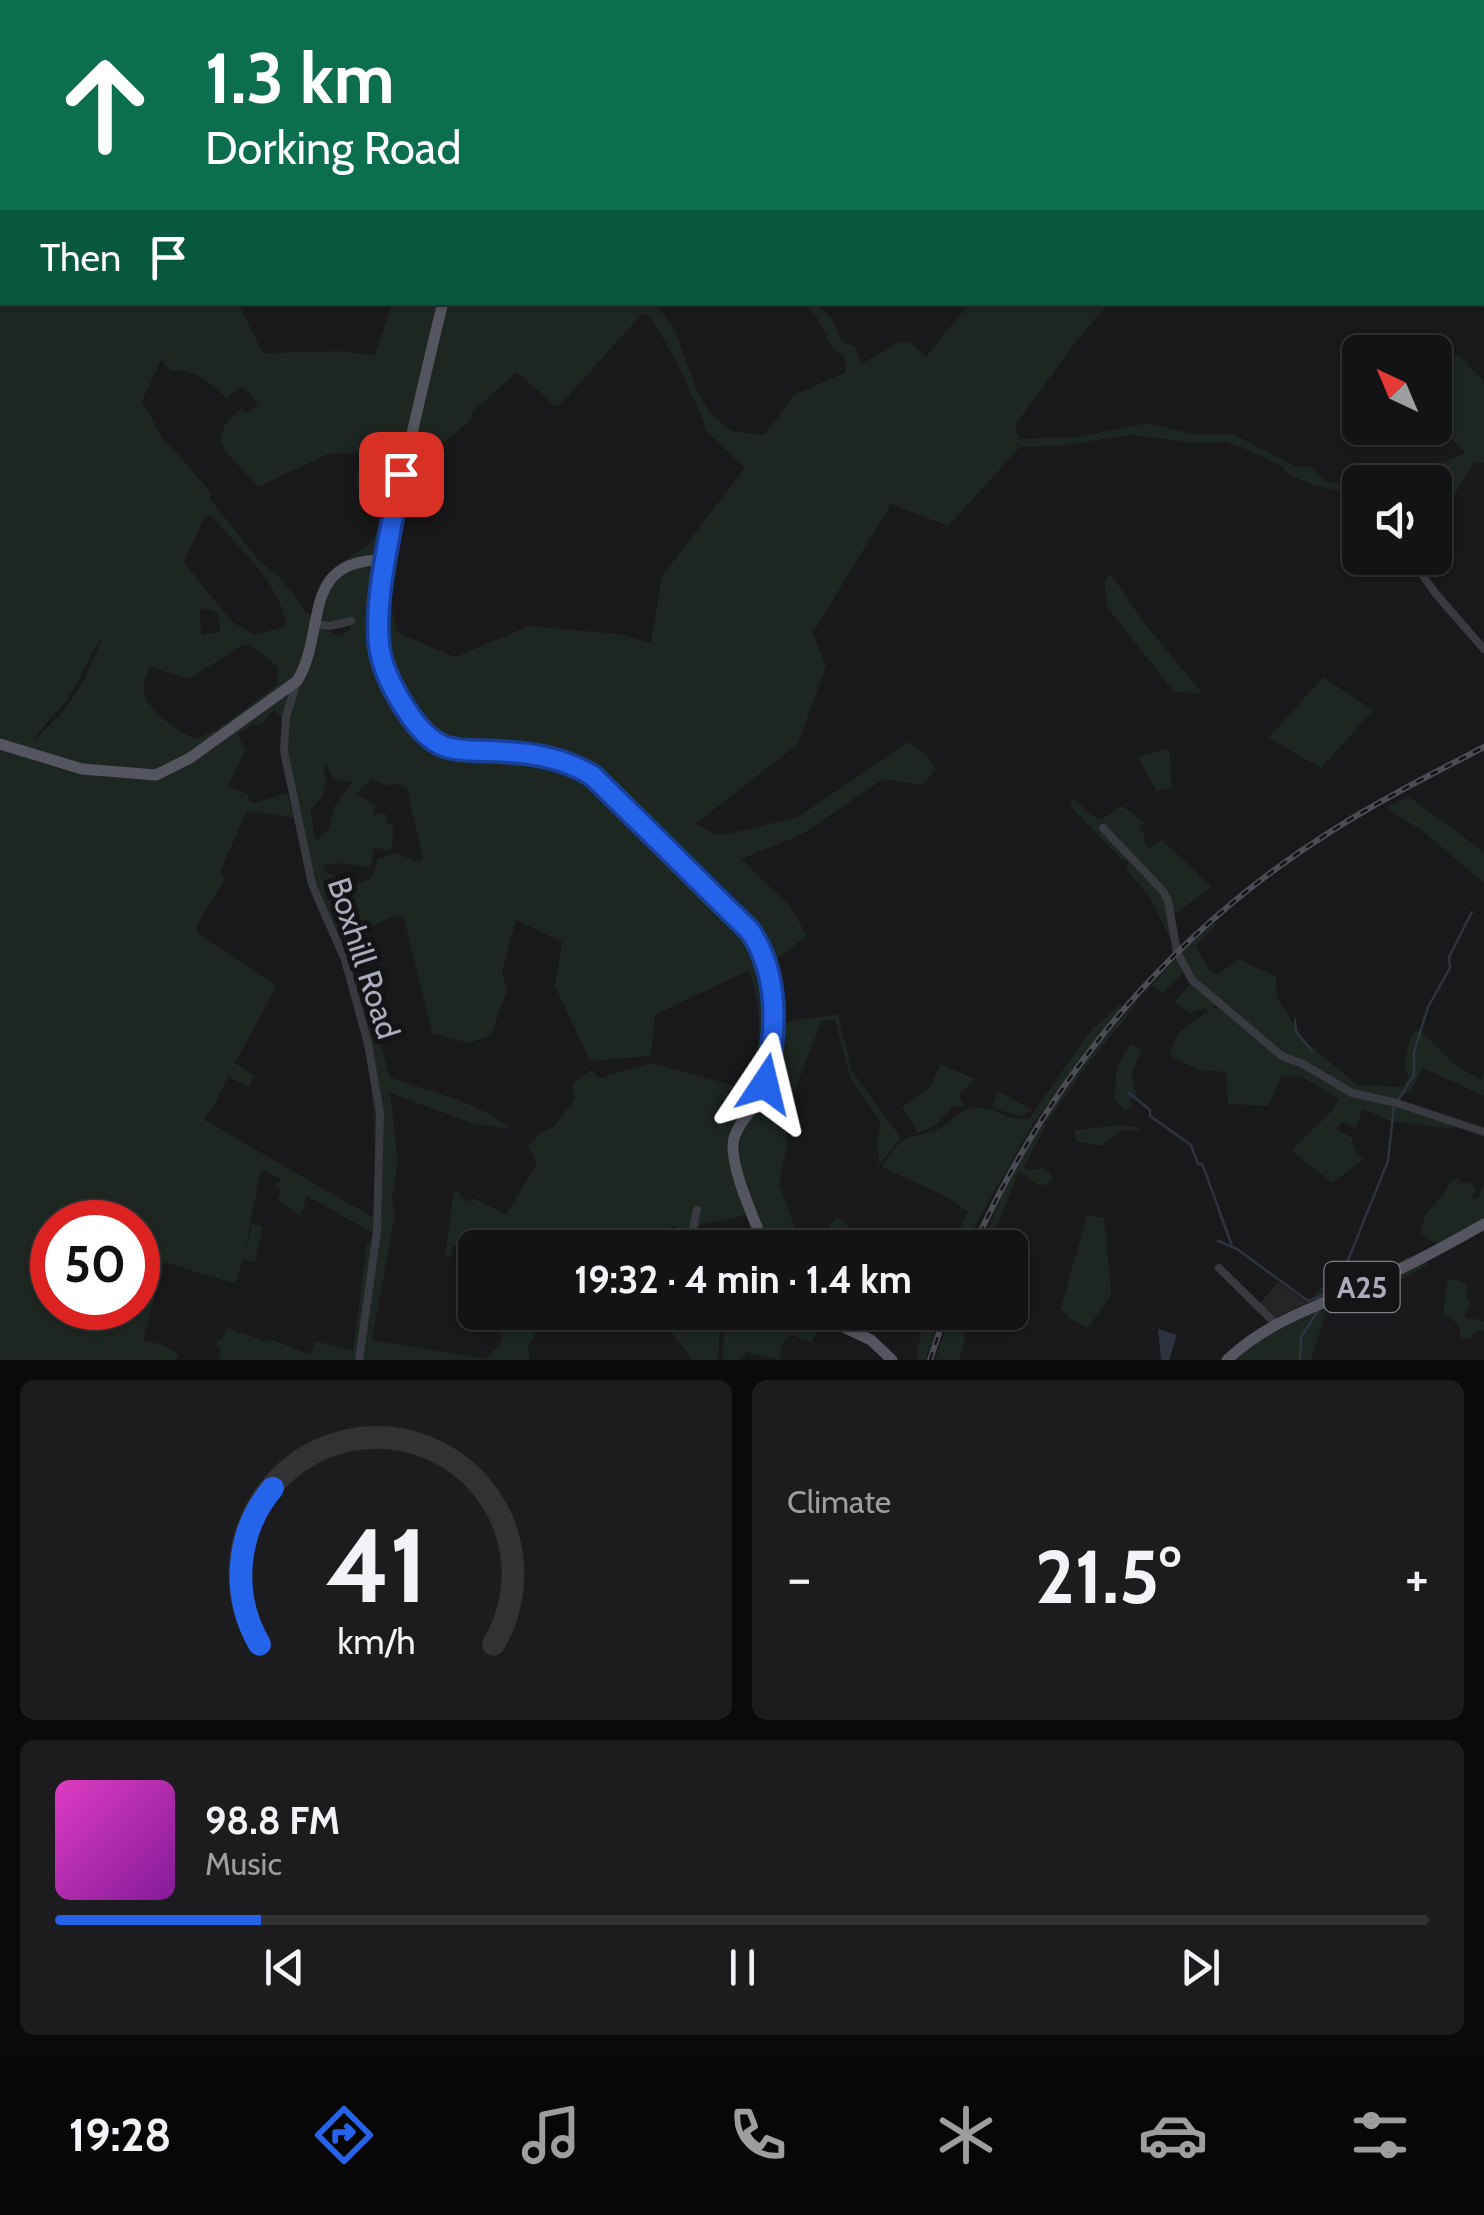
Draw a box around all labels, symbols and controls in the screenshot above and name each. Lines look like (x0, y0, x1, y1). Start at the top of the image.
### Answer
text: 1.3 km (205, 35, 395, 121)
icon: ahead (40, 40, 170, 170)
text: Dorking Road (205, 121, 461, 175)
icon: arrive (141, 230, 196, 285)
text: Then (40, 234, 121, 281)
north arrow (1342, 335, 1452, 445)
map controls (1342, 335, 1452, 575)
pin (359, 432, 444, 517)
icon: arrive (374, 447, 429, 502)
button: sound (1342, 465, 1452, 575)
street label: Boxhill Road (320, 873, 408, 1043)
position arrow (713, 1032, 817, 1136)
speed limit sign: 50 (30, 1200, 160, 1330)
text: 19:32 · 4 min · 1.4 km (574, 1256, 912, 1303)
road number: A25 (1324, 1262, 1400, 1312)
text: Climate (787, 1482, 891, 1521)
text: 41 (325, 1502, 427, 1628)
text: 21.5° (1035, 1531, 1181, 1622)
text: − (787, 1544, 811, 1611)
text: + (1405, 1544, 1429, 1611)
text: km/h (337, 1620, 415, 1663)
text: 98.8 FM (205, 1797, 340, 1844)
text: Music (205, 1844, 282, 1883)
icon: previous (257, 1940, 312, 1995)
icon: pause (715, 1940, 770, 1995)
icon: next (1173, 1940, 1228, 1995)
icon: directions (309, 2100, 379, 2170)
icon: music (516, 2100, 586, 2170)
icon: phone (723, 2100, 793, 2170)
icon: climate (931, 2100, 1001, 2170)
icon: car (1138, 2100, 1208, 2170)
icon: filters (1345, 2100, 1415, 2170)
text: 19:28 (69, 2108, 172, 2162)

